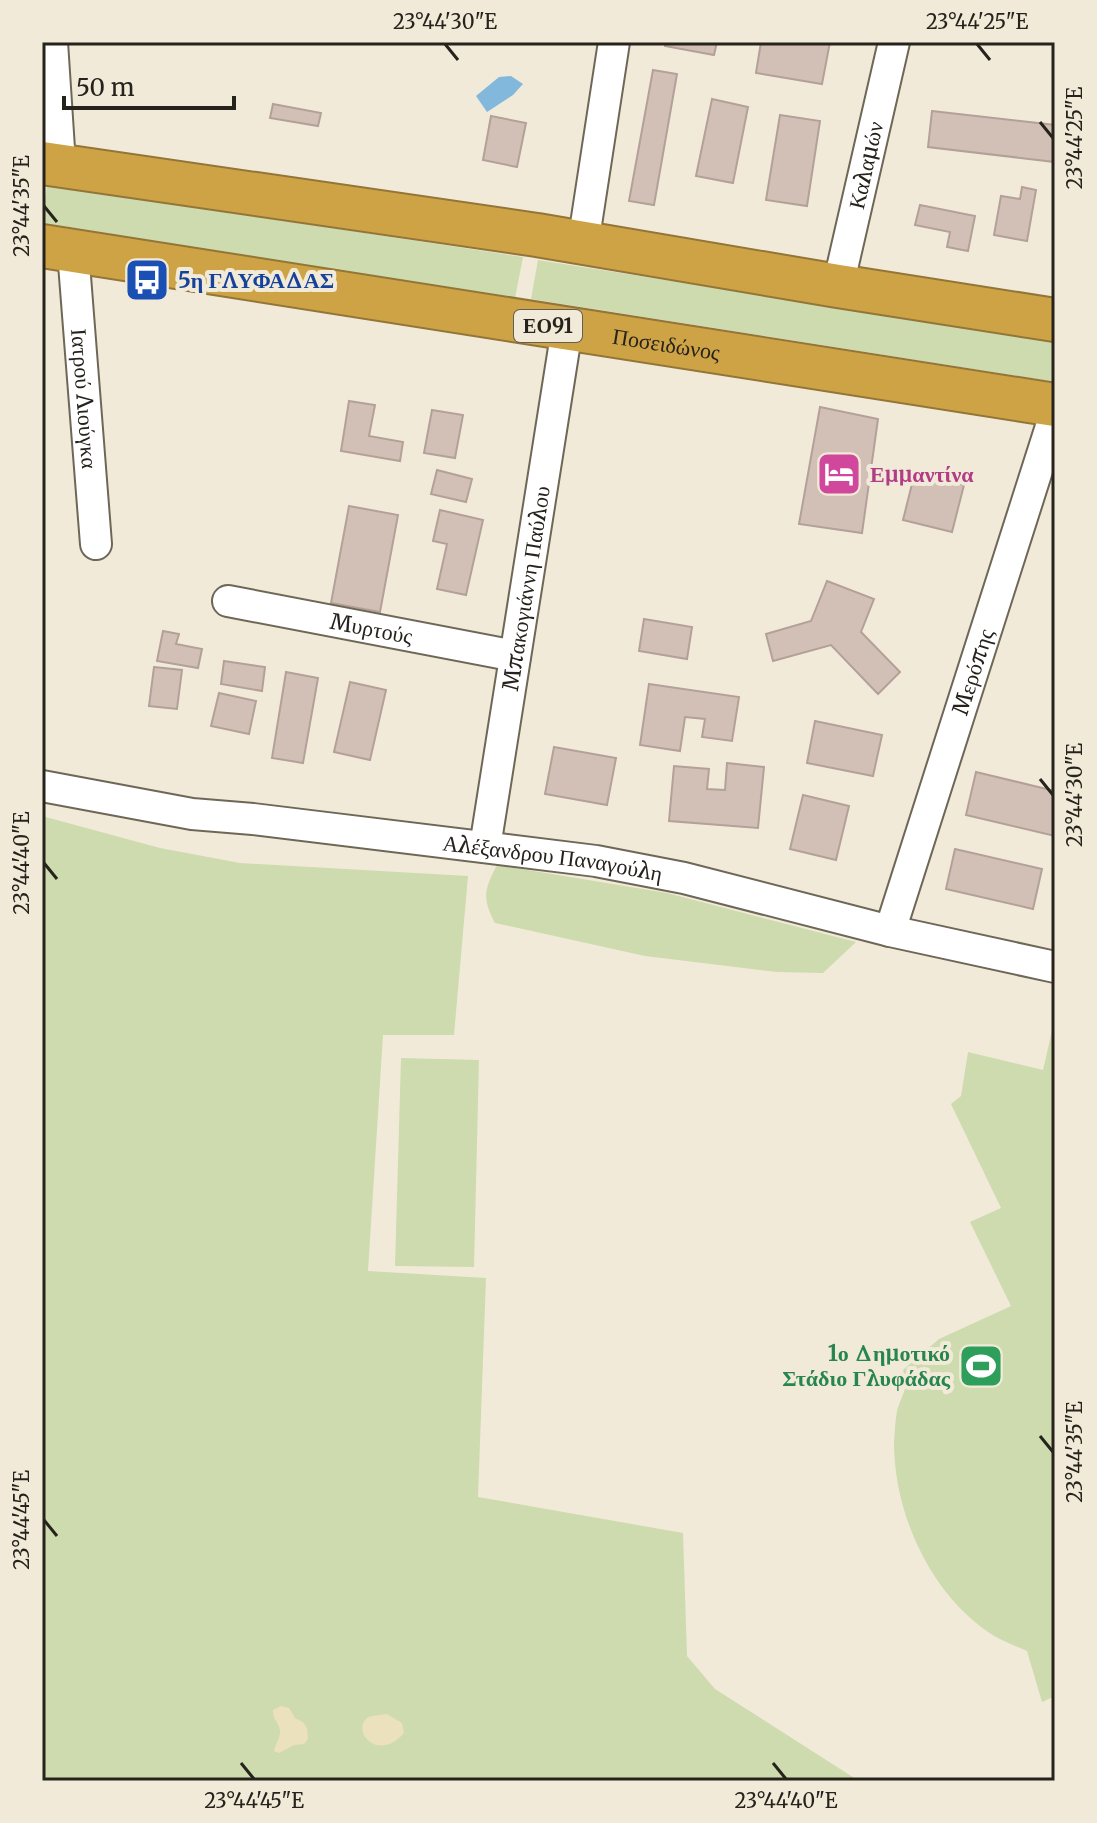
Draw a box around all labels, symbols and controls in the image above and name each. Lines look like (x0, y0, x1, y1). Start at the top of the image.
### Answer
text: 23°44'30"E (393, 9, 497, 34)
text: 23°44'25"E (926, 9, 1028, 34)
scale bar (64, 60, 234, 110)
text: 50 m (76, 72, 135, 103)
text: 23°44'25"E (1062, 87, 1087, 189)
street label: Καλαμών (842, 119, 889, 212)
text: 23°44'35"E (9, 155, 34, 257)
bus stop icon: 5η ΓΛΥΦΑΔΑΣ (123, 256, 171, 304)
place label: 5η ΓΛΥΦΑΔΑΣ (178, 266, 334, 294)
road number: ΕΟ91 (514, 310, 582, 342)
street label: Ποσειδώνος (611, 322, 722, 366)
street label: Ιατρού Λιούγκα (65, 327, 104, 470)
hotel icon: Εμμαντίνα (815, 450, 863, 498)
place label: Εμμαντίνα (870, 460, 974, 488)
street label: Μπακογιάννη Παύλου (496, 484, 556, 693)
street label: Μυρτούς (328, 607, 415, 650)
street label: Μερόπης (946, 625, 1000, 718)
text: 23°44'30"E (1062, 743, 1087, 847)
text: 23°44'40"E (9, 811, 34, 914)
street label: Αλέξανδρου Παναγούλη (441, 828, 665, 888)
place label: 1ο Δημοτικό Στάδιο Γλυφάδας (782, 1339, 951, 1392)
sports icon: 1ο Δημοτικό Στάδιο Γλυφάδας (957, 1342, 1005, 1390)
text: 23°44'35"E (1062, 1401, 1087, 1503)
text: 23°44'45"E (9, 1470, 34, 1570)
text: 23°44'45"E (204, 1788, 304, 1813)
text: 23°44'40"E (735, 1788, 838, 1813)

